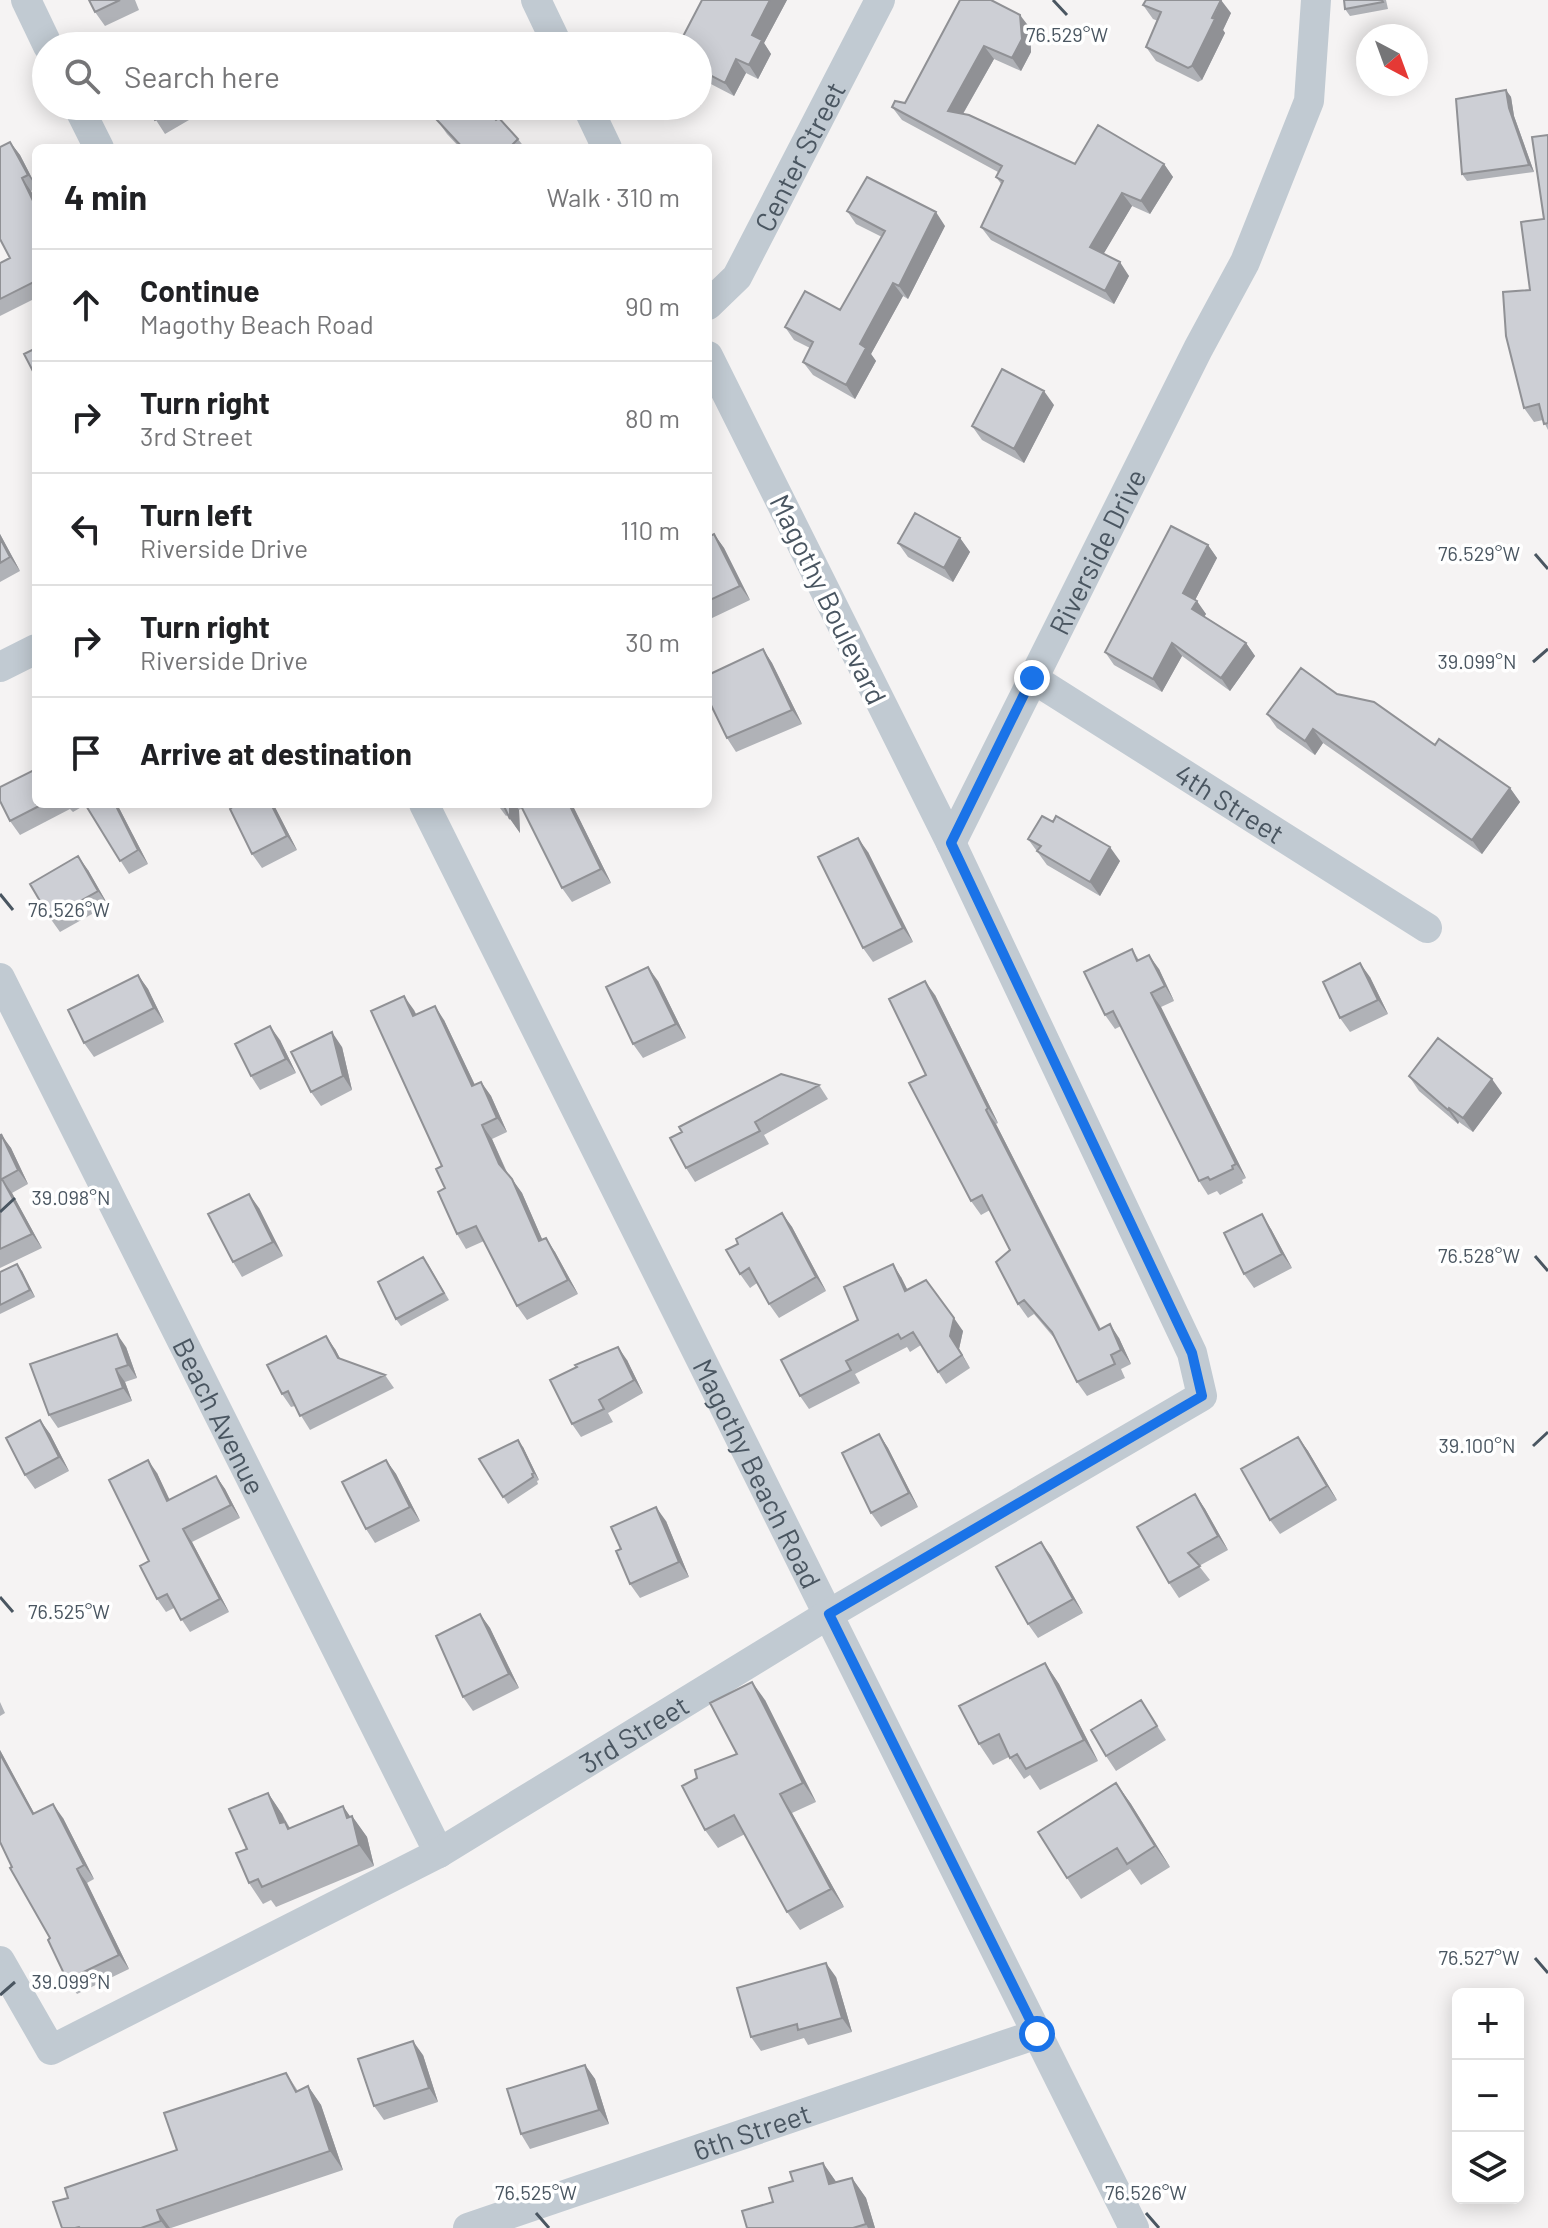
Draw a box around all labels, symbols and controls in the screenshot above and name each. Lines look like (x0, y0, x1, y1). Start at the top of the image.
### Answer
text: 76.529°W (1026, 22, 1108, 46)
north arrow (1356, 24, 1428, 96)
search box (32, 32, 712, 120)
icon: search (60, 54, 104, 98)
text: Search here (124, 58, 280, 94)
street label: Center Street (747, 76, 852, 237)
text: 4 min (64, 176, 147, 217)
text: Walk · 310 m (547, 181, 680, 212)
text: Continue (140, 272, 260, 308)
icon: ahead (64, 283, 108, 327)
text: 90 m (625, 290, 680, 321)
text: Magothy Beach Road (140, 308, 374, 339)
text: Turn right (140, 384, 270, 420)
icon: right (64, 395, 108, 439)
text: 80 m (625, 402, 680, 433)
text: 3rd Street (140, 420, 253, 451)
street label: Riverside Drive (1041, 463, 1152, 640)
street label: Magothy Boulevard (763, 488, 895, 710)
text: Turn left (140, 496, 253, 532)
icon: left (64, 507, 108, 551)
text: 110 m (620, 514, 680, 545)
text: Riverside Drive (140, 532, 308, 563)
text: 76.529°W (1438, 541, 1520, 565)
text: Turn right (140, 608, 270, 644)
icon: right (64, 619, 108, 663)
text: 30 m (625, 626, 680, 657)
text: Riverside Drive (140, 644, 308, 675)
text: 39.099°N (1438, 649, 1516, 673)
route end (1014, 660, 1050, 696)
icon: arrive (64, 731, 108, 775)
text: Arrive at destination (140, 735, 412, 771)
street label: 4th Street (1169, 756, 1291, 850)
text: 76.526°W (28, 897, 110, 921)
text: 39.098°N (32, 1185, 110, 1209)
text: 76.528°W (1438, 1243, 1520, 1267)
street label: Beach Avenue (166, 1332, 273, 1500)
street label: Magothy Beach Road (686, 1353, 829, 1594)
text: 39.100°N (1438, 1433, 1516, 1457)
text: 76.525°W (28, 1599, 110, 1623)
street label: 3rd Street (573, 1687, 694, 1780)
text: 76.527°W (1439, 1945, 1520, 1969)
text: 39.099°N (32, 1969, 110, 1993)
map controls (1452, 1988, 1524, 2204)
button: + (1452, 1988, 1524, 2060)
route start (1019, 2016, 1055, 2052)
button: − (1452, 2060, 1524, 2132)
street label: 6th Street (689, 2095, 815, 2167)
button: layers (1452, 2132, 1524, 2204)
text: 76.525°W (495, 2180, 577, 2204)
text: 76.526°W (1105, 2180, 1187, 2204)

